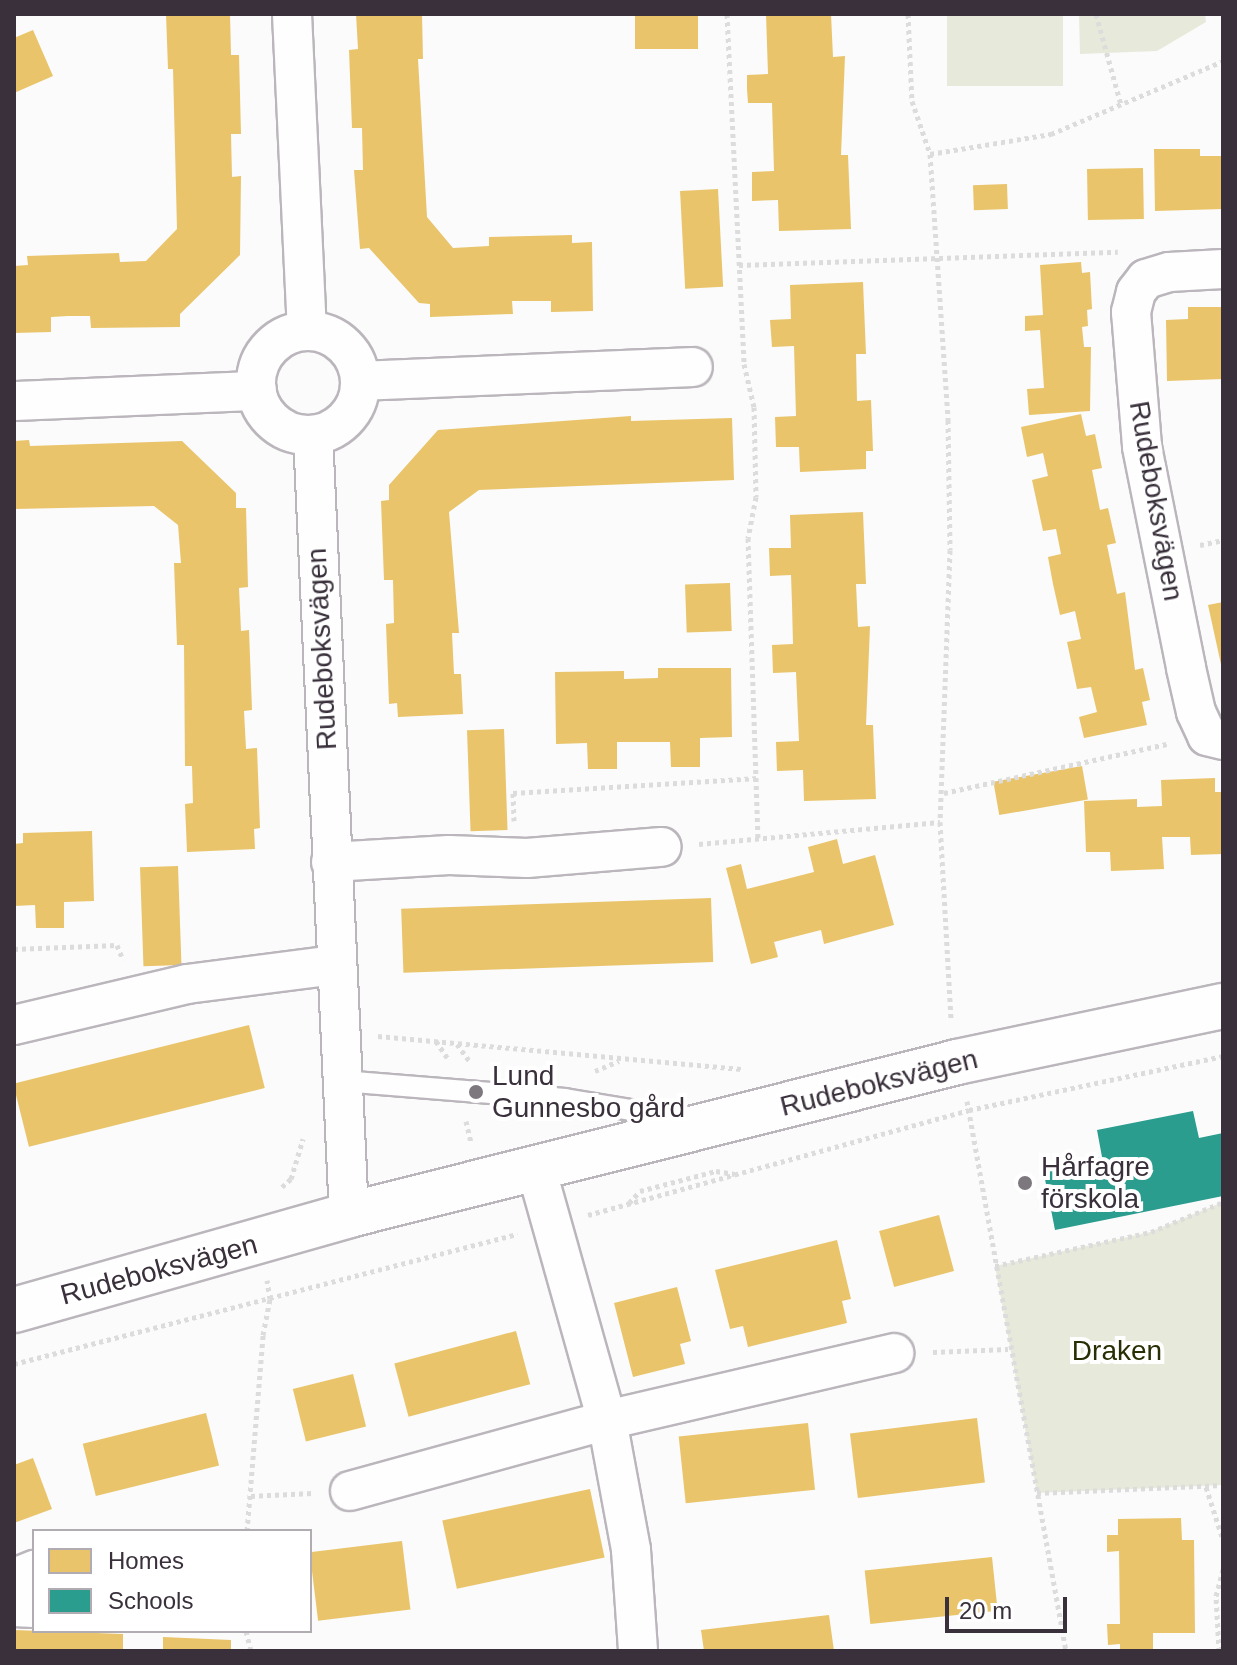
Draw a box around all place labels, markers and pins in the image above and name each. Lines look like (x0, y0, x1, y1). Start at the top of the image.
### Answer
place label: Lund Gunnesbo gård (492, 1059, 685, 1125)
marker: Lund Gunnesbo gård (467, 1083, 485, 1101)
place label: Hårfagre förskola (1041, 1150, 1150, 1216)
marker: Hårfagre förskola (1016, 1174, 1034, 1192)

